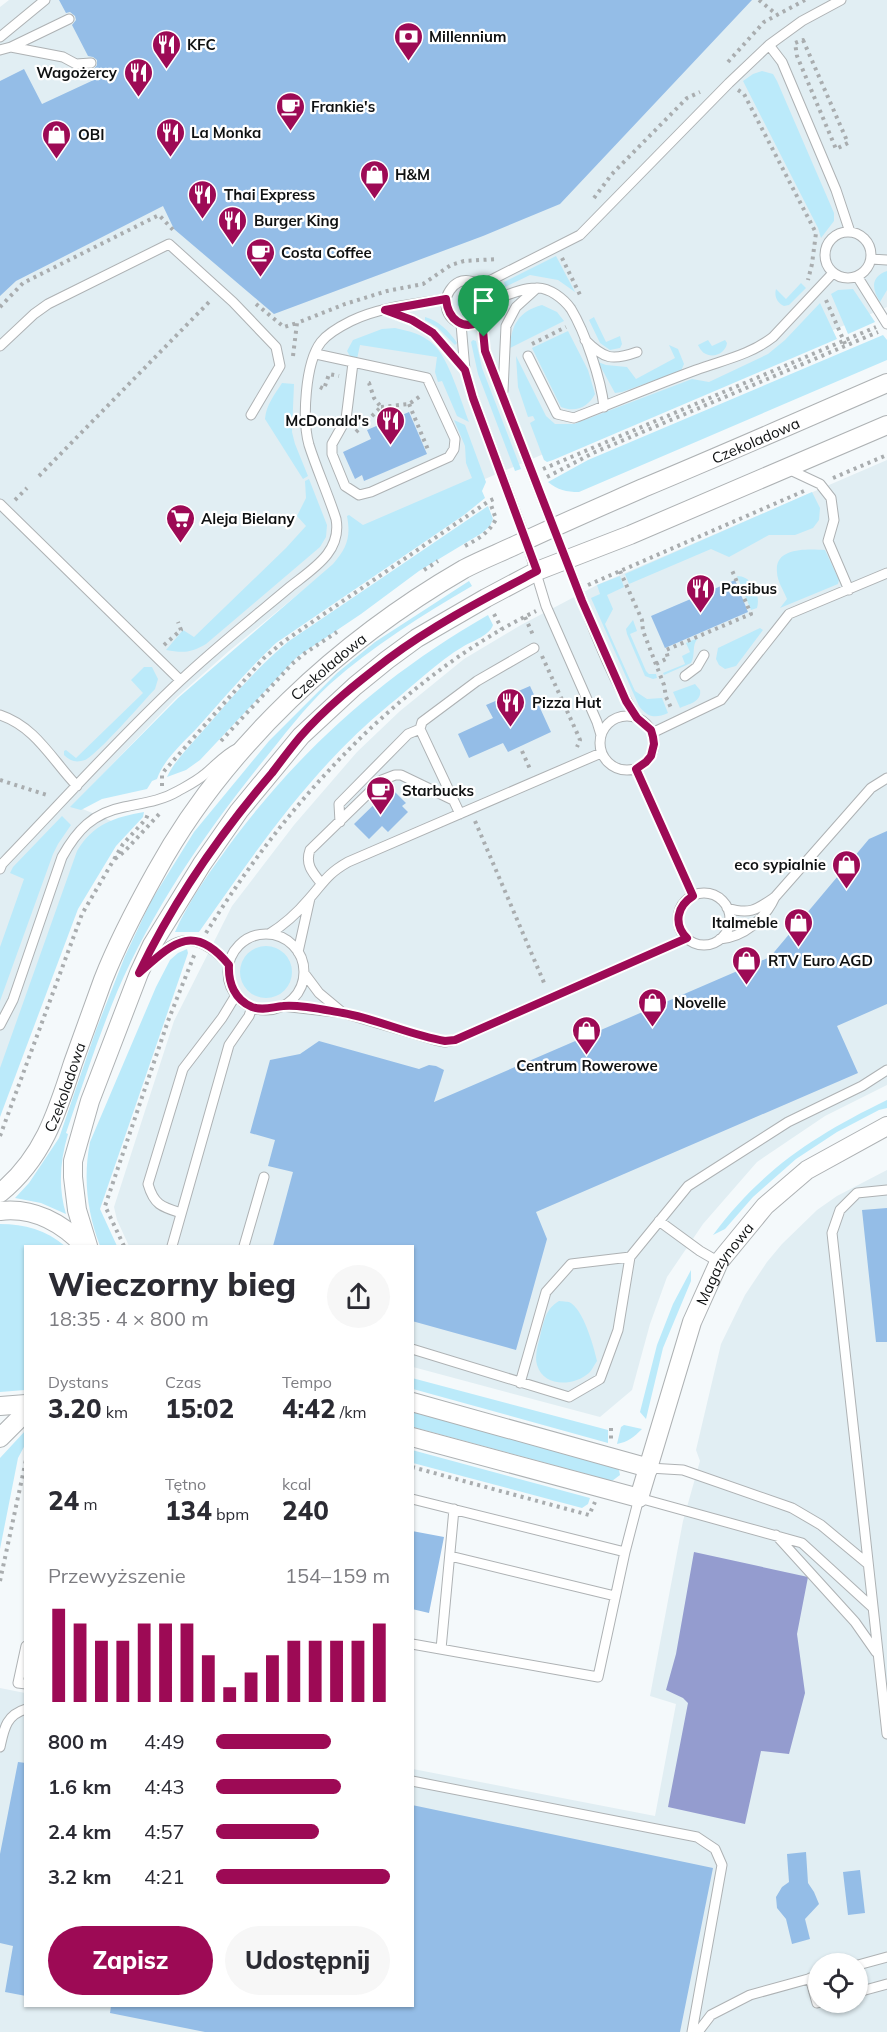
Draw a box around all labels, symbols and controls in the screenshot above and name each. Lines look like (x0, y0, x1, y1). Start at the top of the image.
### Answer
bank icon: Millennium (392, 20, 424, 62)
place label: Millennium (429, 27, 506, 46)
restaurant icon: KFC (150, 28, 182, 70)
place label: KFC (187, 35, 216, 54)
restaurant icon: Wagożercy (122, 56, 154, 98)
place label: Wagożercy (36, 63, 118, 82)
cafe icon: Frankie's (274, 90, 306, 132)
place label: Frankie's (311, 97, 375, 116)
restaurant icon: La Monka (154, 116, 186, 158)
shop icon: OBI (41, 118, 73, 160)
place label: La Monka (191, 123, 261, 142)
place label: OBI (78, 125, 104, 144)
shop icon: H&M (358, 158, 390, 200)
place label: H&M (395, 165, 430, 184)
restaurant icon: Thai Express (187, 178, 219, 220)
place label: Thai Express (224, 185, 315, 204)
restaurant icon: Burger King (217, 204, 249, 246)
place label: Burger King (254, 211, 339, 230)
cafe icon: Costa Coffee (244, 236, 276, 278)
place label: Costa Coffee (281, 243, 372, 262)
pin (458, 275, 509, 337)
icon: arrive (467, 284, 500, 317)
restaurant icon: McDonald's (374, 404, 406, 446)
place label: McDonald's (285, 411, 369, 430)
street label: Czekoladowa (709, 413, 802, 468)
supermarket icon: Aleja Bielany (164, 502, 196, 544)
place label: Aleja Bielany (201, 509, 295, 528)
restaurant icon: Pasibus (684, 572, 716, 614)
place label: Pasibus (721, 579, 777, 598)
street label: Czekoladowa (286, 628, 370, 704)
restaurant icon: Pizza Hut (495, 686, 527, 728)
place label: Pizza Hut (532, 693, 602, 712)
cafe icon: Starbucks (365, 774, 397, 816)
place label: Starbucks (402, 781, 474, 800)
shop icon: eco sypialnie (831, 848, 863, 890)
place label: eco sypialnie (734, 855, 826, 874)
shop icon: Italmeble (783, 906, 815, 948)
place label: Italmeble (712, 913, 778, 932)
shop icon: RTV Euro AGD (731, 944, 763, 986)
place label: RTV Euro AGD (768, 951, 873, 970)
shop icon: Novelle (637, 986, 669, 1028)
place label: Novelle (674, 993, 726, 1012)
shop icon: Centrum Rowerowe (571, 1014, 603, 1056)
street label: Czekoladowa (39, 1040, 89, 1135)
place label: Centrum Rowerowe (516, 1056, 658, 1075)
street label: Magazynowa (691, 1218, 757, 1308)
text: Wieczorny bieg (48, 1263, 296, 1304)
button: share (327, 1265, 390, 1328)
text: 18:35 · 4 × 800 m (48, 1306, 209, 1331)
text: Dystans (48, 1372, 109, 1392)
text: Czas (165, 1372, 201, 1392)
text: Tempo (282, 1372, 332, 1392)
text: 3.20 (48, 1392, 102, 1425)
text: 15:02 (165, 1392, 234, 1425)
text: 4:42 (282, 1392, 336, 1425)
text: km (102, 1402, 128, 1422)
text: /km (336, 1402, 367, 1422)
text: Tętno (165, 1474, 206, 1494)
text: kcal (282, 1474, 311, 1494)
text: 24 (48, 1484, 79, 1517)
text: m (79, 1494, 97, 1514)
text: 134 (165, 1494, 212, 1527)
text: 240 (282, 1494, 329, 1527)
text: bpm (212, 1504, 249, 1524)
text: Przewyższenie (48, 1563, 186, 1588)
text: 154–159 m (285, 1563, 390, 1588)
text: 800 m (48, 1729, 107, 1754)
text: 4:49 (144, 1729, 185, 1754)
text: 1.6 km (48, 1774, 111, 1799)
text: 4:43 (144, 1774, 185, 1799)
text: 2.4 km (48, 1819, 111, 1844)
text: 4:57 (144, 1819, 185, 1844)
text: 3.2 km (48, 1864, 111, 1889)
text: 4:21 (144, 1864, 185, 1889)
button: Zapisz (48, 1926, 213, 1995)
button: Udostępnij (225, 1926, 390, 1995)
map controls (808, 1953, 868, 2013)
button: locate (808, 1953, 868, 2013)

